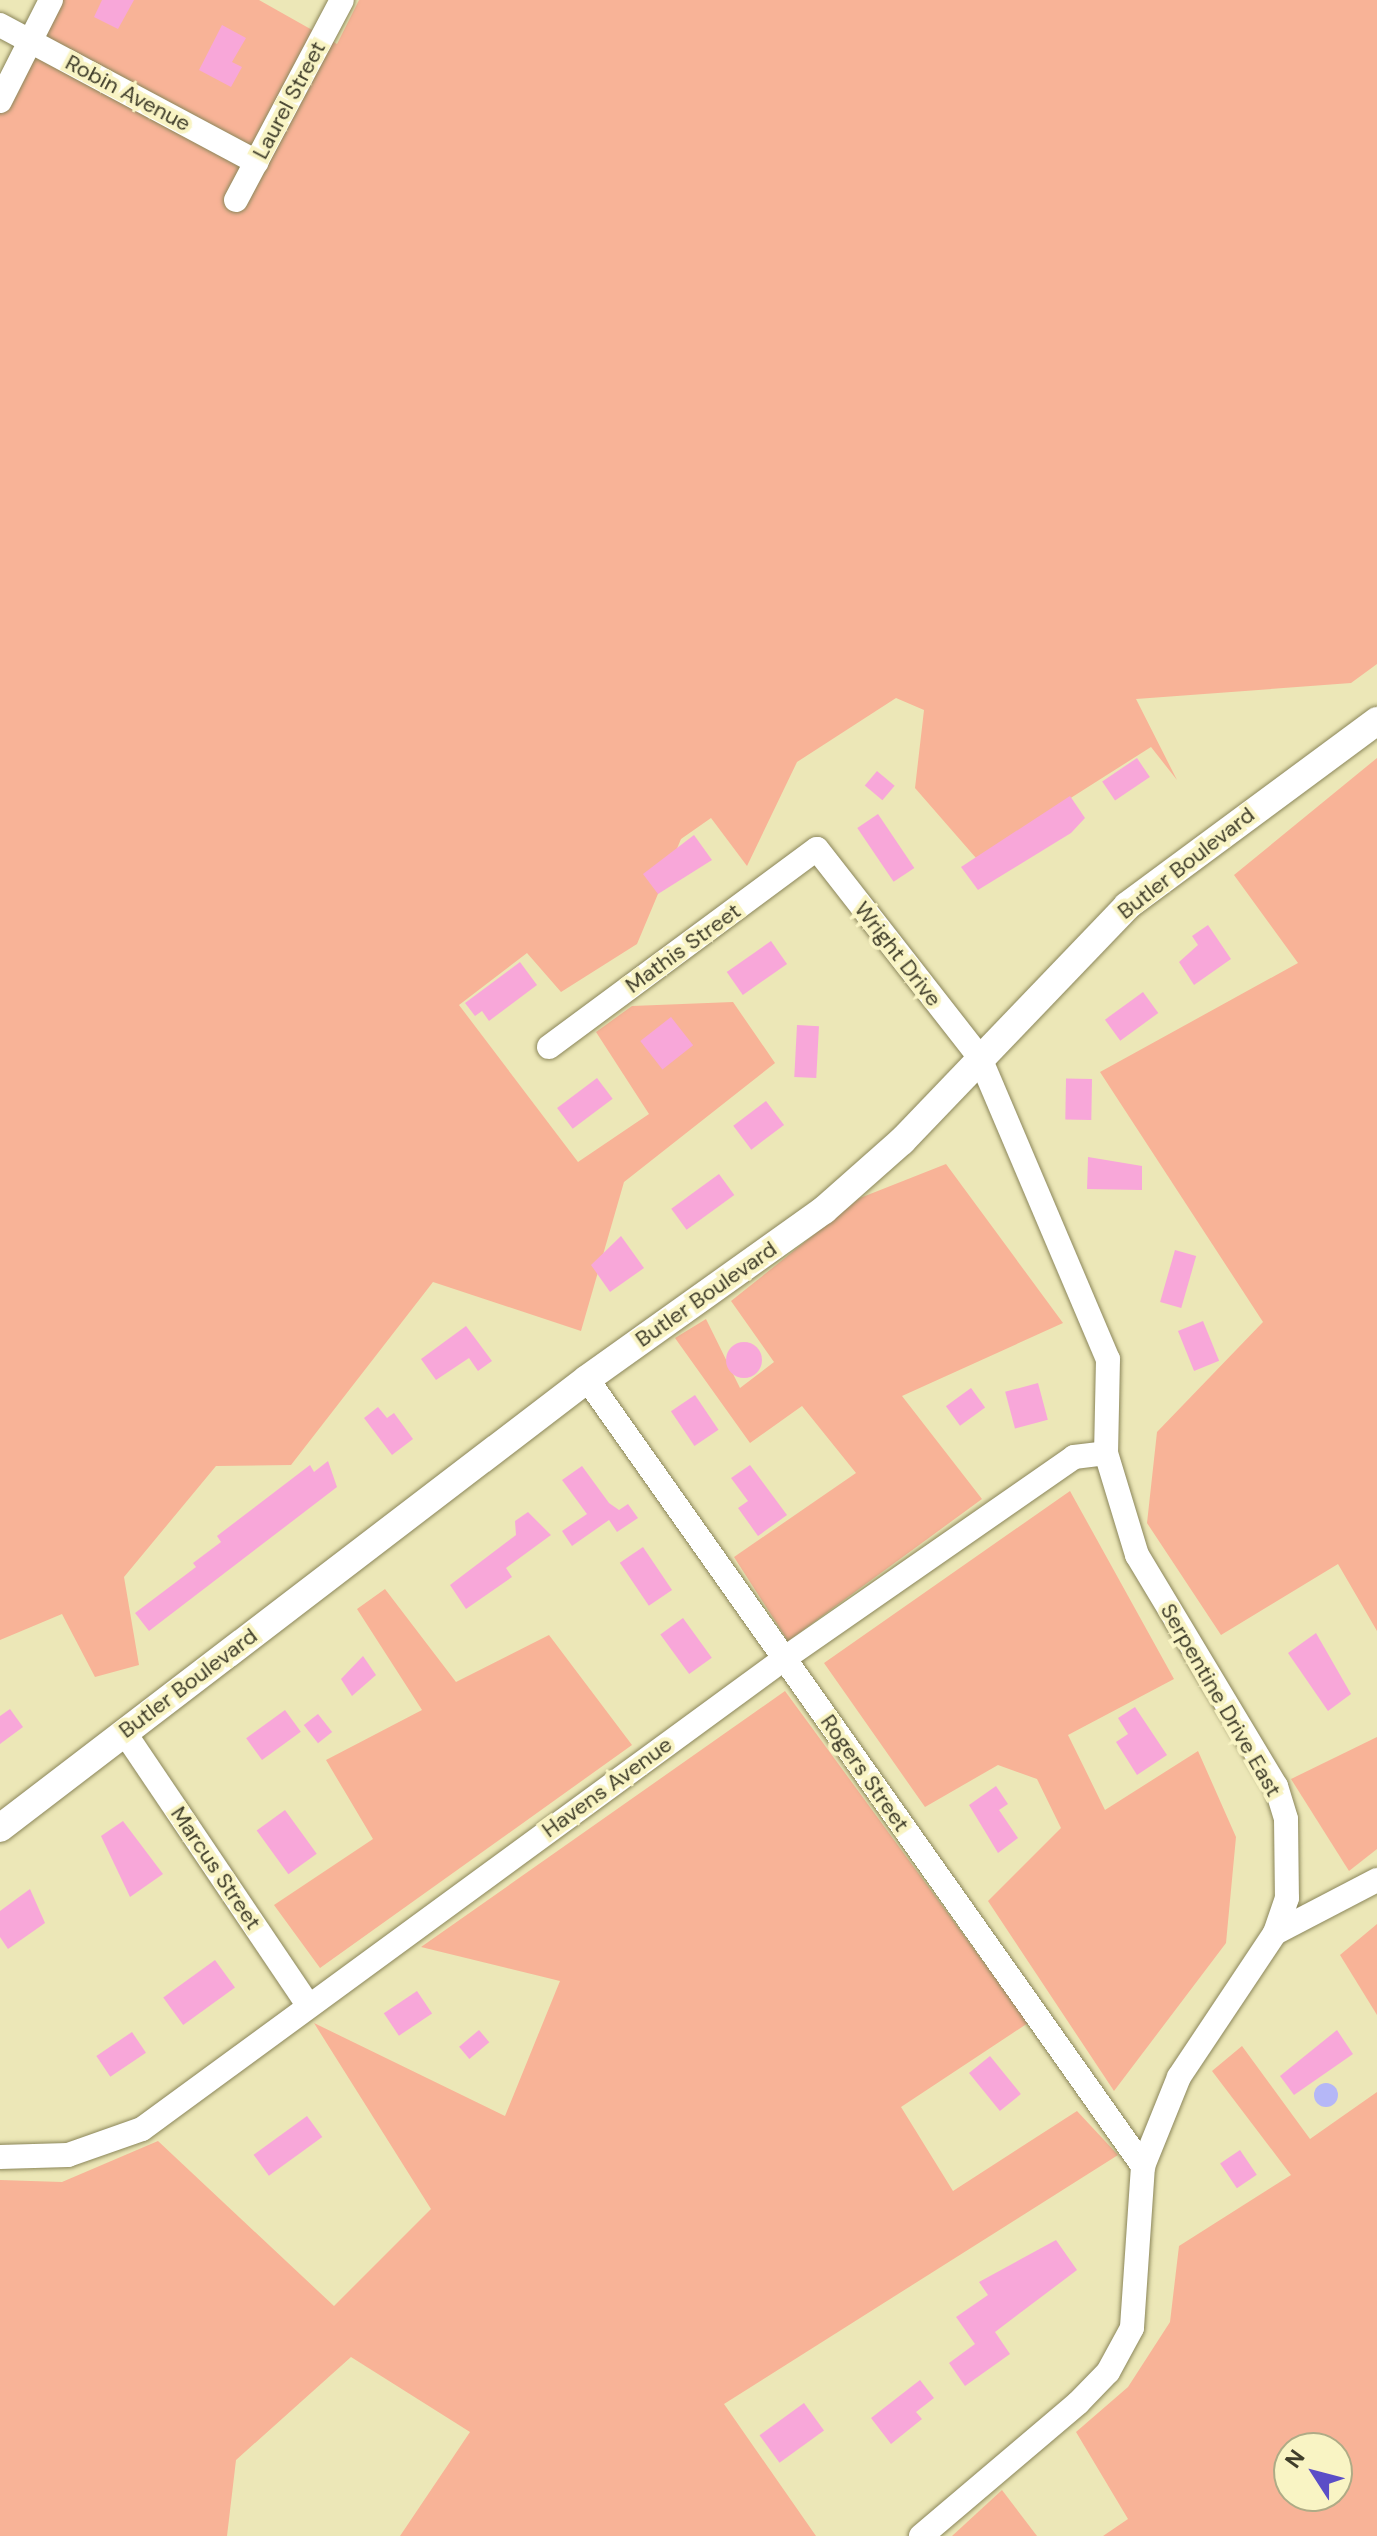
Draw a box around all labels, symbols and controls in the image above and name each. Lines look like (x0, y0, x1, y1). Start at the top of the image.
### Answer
street label: Laurel Street (247, 37, 331, 163)
street label: Robin Avenue (61, 49, 195, 137)
street label: Butler Boulevard (1112, 801, 1260, 925)
street label: Wright Drive (849, 896, 947, 1012)
street label: Mathis Street (620, 897, 746, 999)
street label: Butler Boulevard (630, 1235, 782, 1353)
street label: Serpentine Drive East (1155, 1599, 1287, 1801)
street label: Butler Boulevard (114, 1622, 262, 1744)
street label: Rogers Street (815, 1709, 915, 1837)
street label: Havens Avenue (537, 1731, 677, 1843)
street label: Marcus Street (165, 1801, 267, 1935)
north arrow (1273, 2432, 1353, 2512)
text: N (1278, 2444, 1311, 2474)

